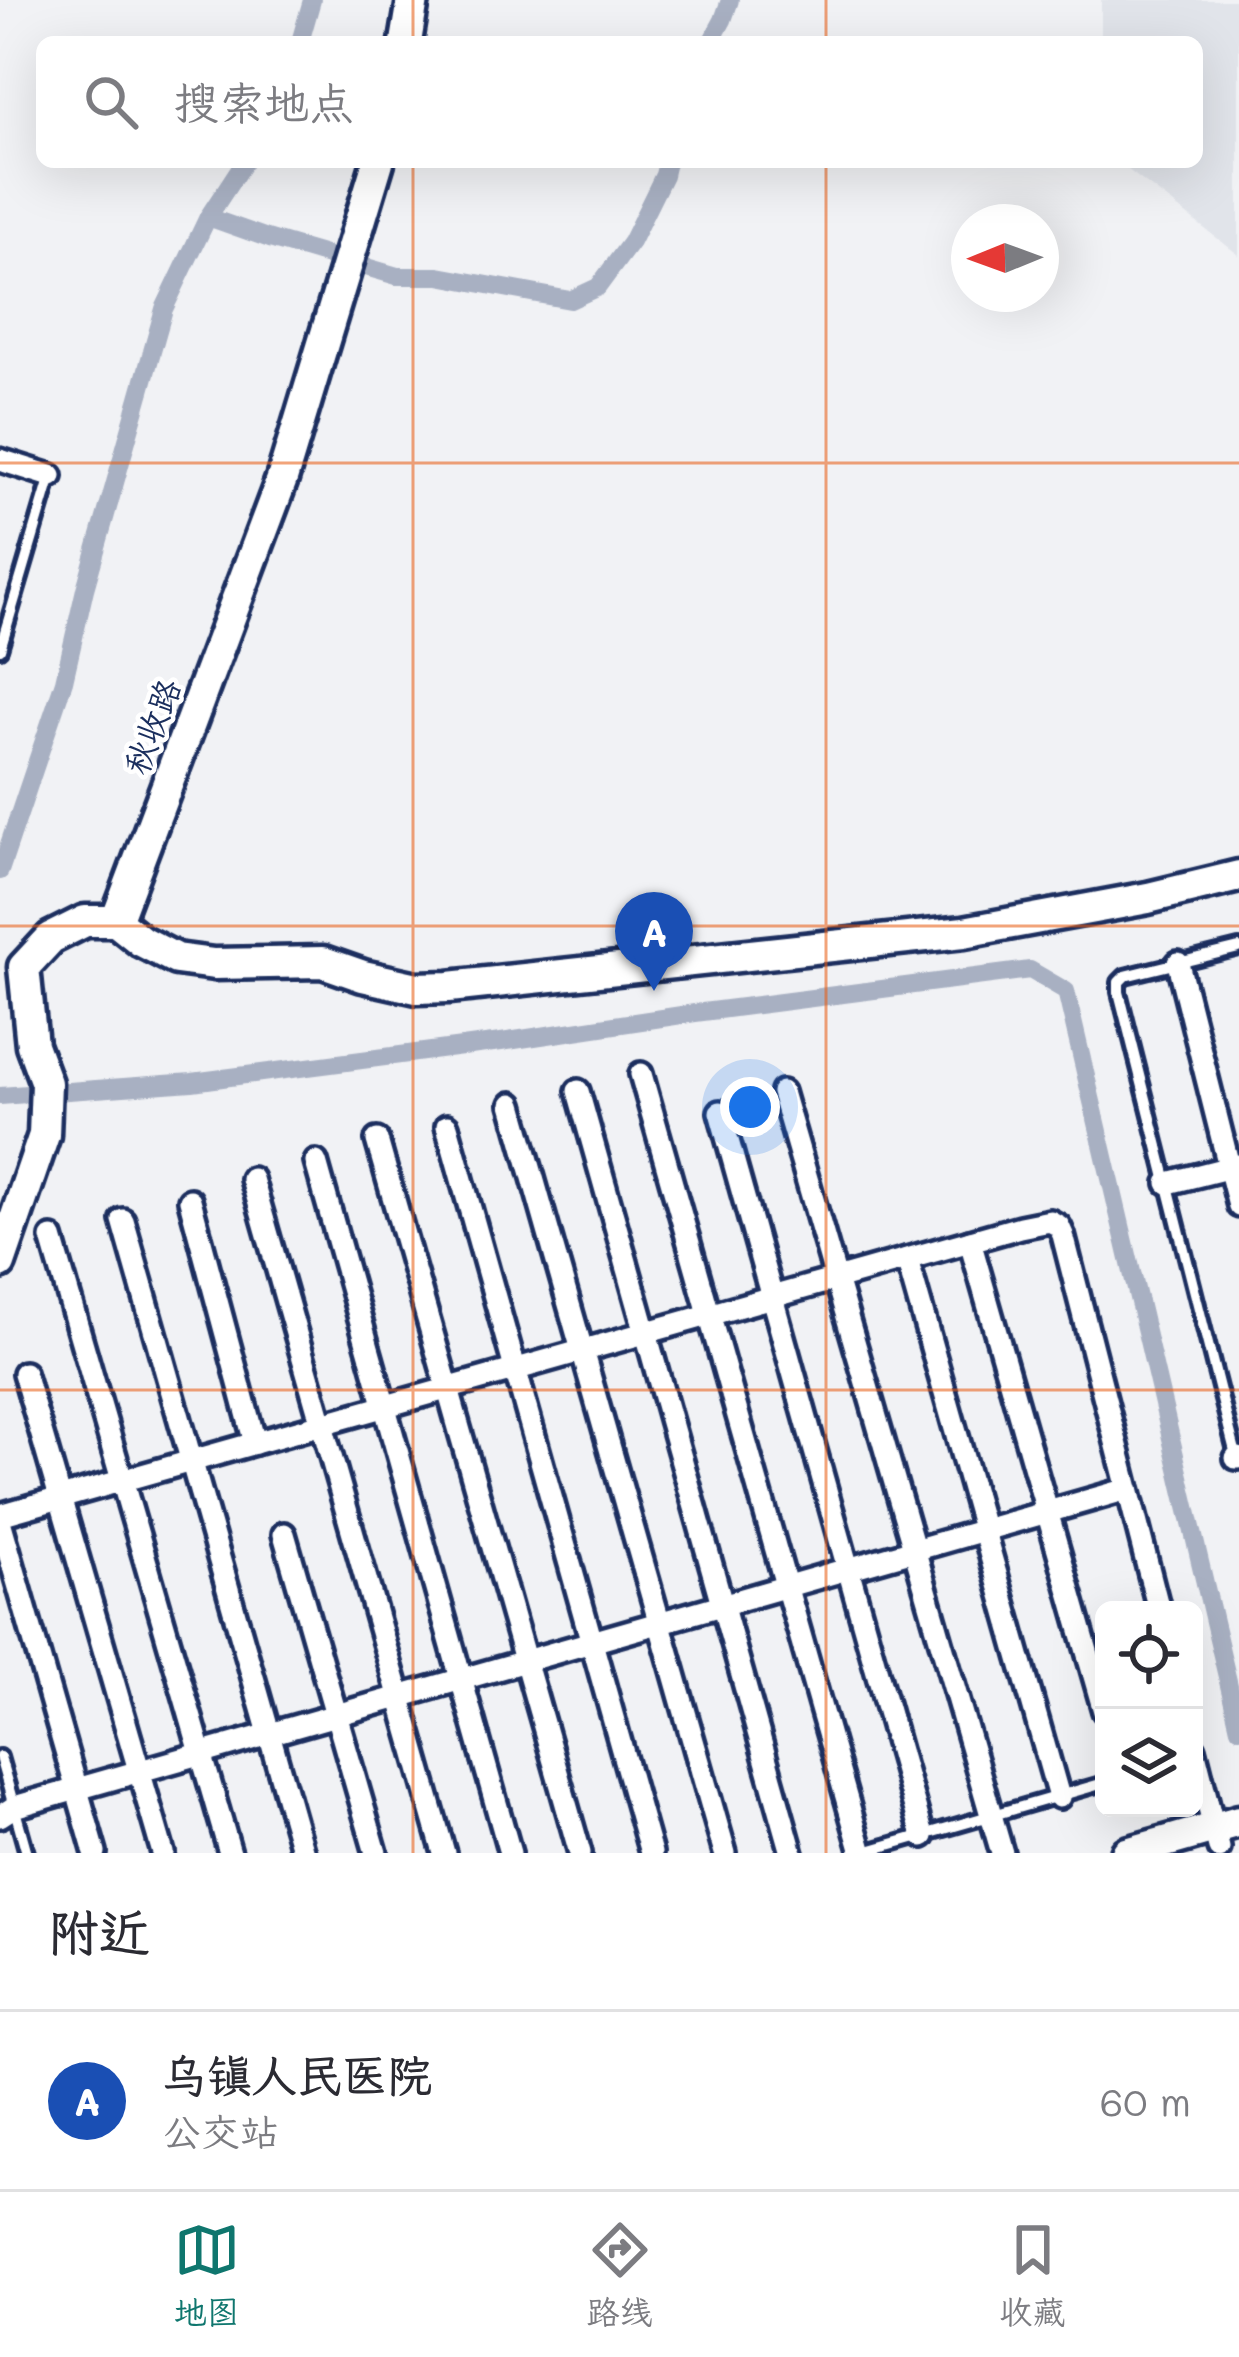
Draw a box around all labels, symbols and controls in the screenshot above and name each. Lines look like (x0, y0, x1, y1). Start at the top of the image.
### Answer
search box (36, 36, 1203, 168)
icon: search (78, 69, 144, 135)
text: 搜索地点 (174, 72, 354, 130)
north arrow (951, 204, 1059, 312)
street label: 秋收路 (113, 672, 189, 780)
pin: A (615, 892, 693, 991)
your location (720, 1077, 780, 1137)
map controls (1095, 1601, 1203, 1817)
button: locate (1095, 1601, 1203, 1709)
button: layers (1095, 1709, 1203, 1817)
text: 附近 (48, 1897, 150, 1964)
text: 乌镇人民医院 (162, 2045, 432, 2103)
text: A (73, 2075, 101, 2126)
text: 60 m (1100, 2075, 1191, 2126)
text: 公交站 (162, 2105, 279, 2156)
tab: 地图 (174, 2217, 240, 2333)
tab: 路线 (587, 2217, 653, 2333)
tab: 收藏 (1000, 2217, 1066, 2333)

